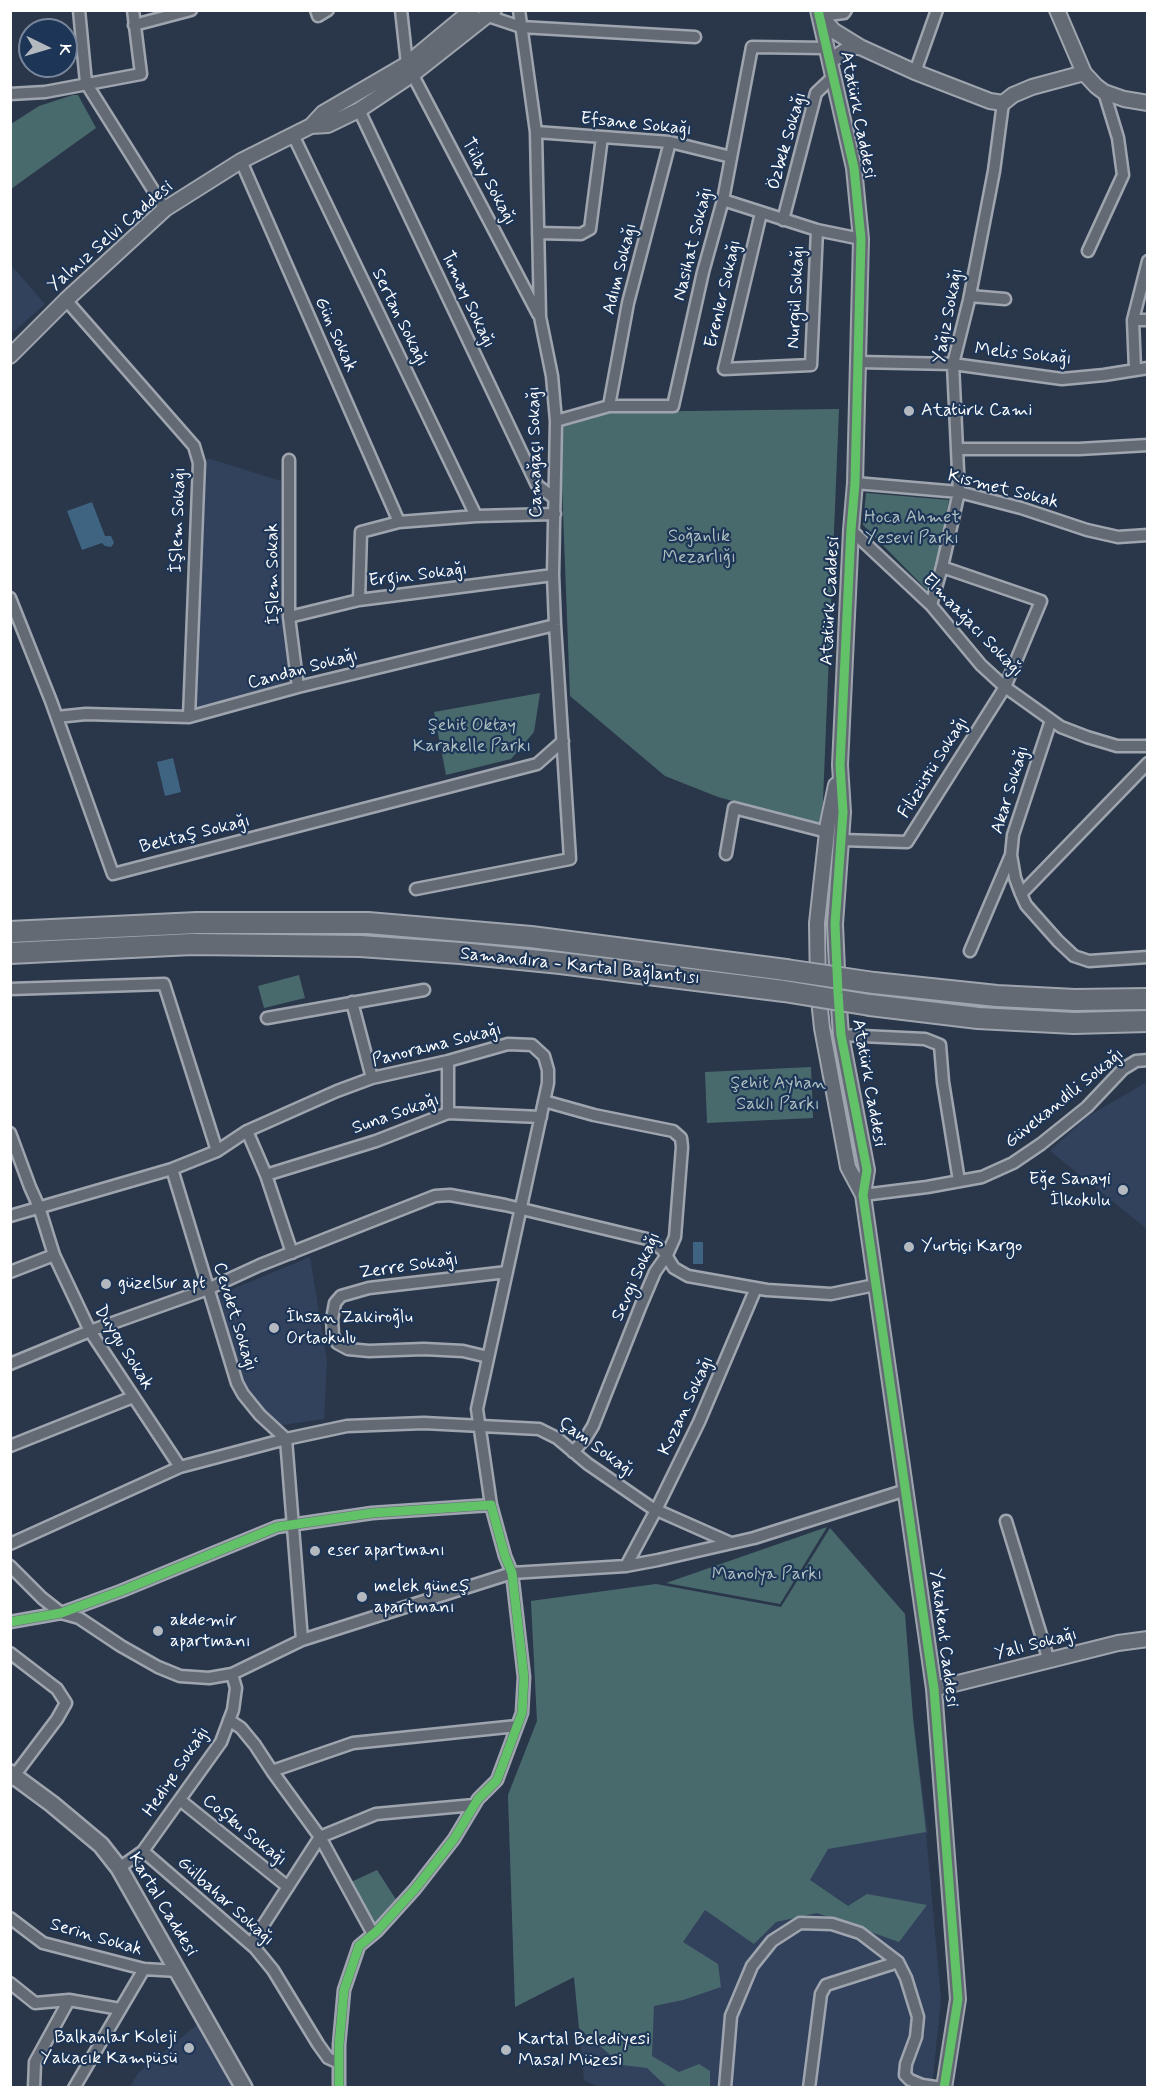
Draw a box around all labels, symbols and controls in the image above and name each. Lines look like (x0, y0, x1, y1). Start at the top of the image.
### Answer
north arrow (18, 18, 78, 78)
text: K (53, 43, 75, 56)
street label: Atatürk Caddesi (834, 49, 880, 181)
street label: Özbek Sokağı (764, 90, 812, 192)
street label: Efsane Sokağı (579, 108, 693, 142)
street label: Tülay Sokağı (456, 135, 520, 229)
street label: Yalnız Selvi Caddesi (44, 177, 178, 297)
street label: Nasihat Sokağı (669, 185, 719, 303)
street label: Adım Sokağı (599, 221, 643, 317)
street label: Erenler Sokağı (701, 238, 747, 350)
street label: Nurgül Sokağı (783, 245, 811, 349)
street label: Tumay Sokağı (435, 248, 499, 352)
street label: Sertan Sokağı (366, 265, 432, 371)
street label: Yağız Sokağı (929, 266, 969, 366)
street label: Gün Sokak (309, 294, 361, 376)
street label: Melis Sokağı (973, 339, 1073, 371)
street label: Camağaçı Sokağı (524, 386, 548, 518)
place label: Atatürk Cami (921, 400, 1032, 422)
marker: Atatürk Cami (902, 404, 916, 418)
street label: Kismet Sokak (945, 466, 1061, 514)
street label: İşlem Sokağı (166, 467, 192, 573)
park label: Hoca Ahmet Yesevi Parkı (864, 507, 960, 550)
street label: İşlem Sokak (262, 523, 286, 625)
park label: Soğanlık Mezarlığı (662, 526, 736, 568)
street label: Atatürk Caddesi (817, 536, 845, 666)
street label: Ergin Sokağı (368, 559, 468, 593)
street label: Elmaağacı Sokağı (917, 570, 1027, 682)
street label: Candan Sokağı (245, 645, 361, 695)
street label: Filizüstü Sokağı (894, 713, 974, 823)
park label: Şehit Oktay Karakelle Parkı (413, 715, 531, 758)
street label: Akar Sokağı (987, 743, 1035, 837)
street label: Bektaş Sokağı (138, 811, 252, 859)
street label: Samandıra - Kartal Bağlantısı (459, 944, 701, 990)
street label: Atatürk Caddesi (846, 1017, 890, 1149)
street label: Panorama Sokağı (370, 1019, 504, 1073)
street label: Güvekandili Sokağı (1001, 1044, 1129, 1154)
park label: Şehit Ayhan Saklı Parkı (730, 1073, 826, 1116)
street label: Suna Sokağı (349, 1090, 443, 1140)
place label: Eğe Sanayi İlkokulu (1029, 1169, 1111, 1212)
marker: Eğe Sanayi İlkokulu (1116, 1183, 1130, 1197)
street label: Sevgi Sokağı (608, 1229, 666, 1325)
place label: Yurtiçi Kargo (921, 1236, 1022, 1258)
marker: Yurtiçi Kargo (902, 1240, 916, 1254)
street label: Zerre Sokağı (358, 1249, 460, 1285)
street label: Cevdet Sokağı (207, 1260, 261, 1374)
place label: güzelsur apt (118, 1273, 206, 1295)
marker: güzelsur apt (99, 1277, 113, 1291)
street label: Duygu Sokak (88, 1302, 158, 1394)
place label: İhsan Zakiroğlu Ortaokulu (286, 1307, 413, 1350)
marker: İhsan Zakiroğlu Ortaokulu (267, 1321, 281, 1335)
street label: Kozan Sokağı (655, 1353, 719, 1459)
street label: Çam Sokağı (553, 1413, 639, 1483)
place label: eser apartmanı (327, 1540, 445, 1562)
marker: eser apartmanı (308, 1544, 322, 1558)
park label: Manolya Parkı (712, 1564, 822, 1586)
street label: Yakakent Caddesi (924, 1568, 962, 1708)
place label: melek güneş apartmanı (374, 1576, 470, 1618)
marker: melek güneş apartmanı (355, 1590, 369, 1604)
place label: akdemir apartmanı (170, 1610, 251, 1652)
marker: akdemir apartmanı (151, 1624, 165, 1638)
street label: Yalı Sokağı (992, 1624, 1080, 1666)
street label: Hediye Sokağı (139, 1723, 215, 1821)
street label: Coşku Sokağı (197, 1790, 291, 1872)
street label: Kartal Caddesi (123, 1849, 201, 1961)
street label: Gülbahar Sokağı (172, 1853, 278, 1951)
street label: Serin Sokak (47, 1915, 145, 1961)
place label: Balkanlar Koleji Yakacık Kampüsü (40, 2027, 177, 2070)
place label: Kartal Belediyesi Masal Müzesi (518, 2029, 650, 2072)
marker: Balkanlar Koleji Yakacık Kampüsü (182, 2041, 196, 2055)
marker: Kartal Belediyesi Masal Müzesi (499, 2043, 513, 2057)

